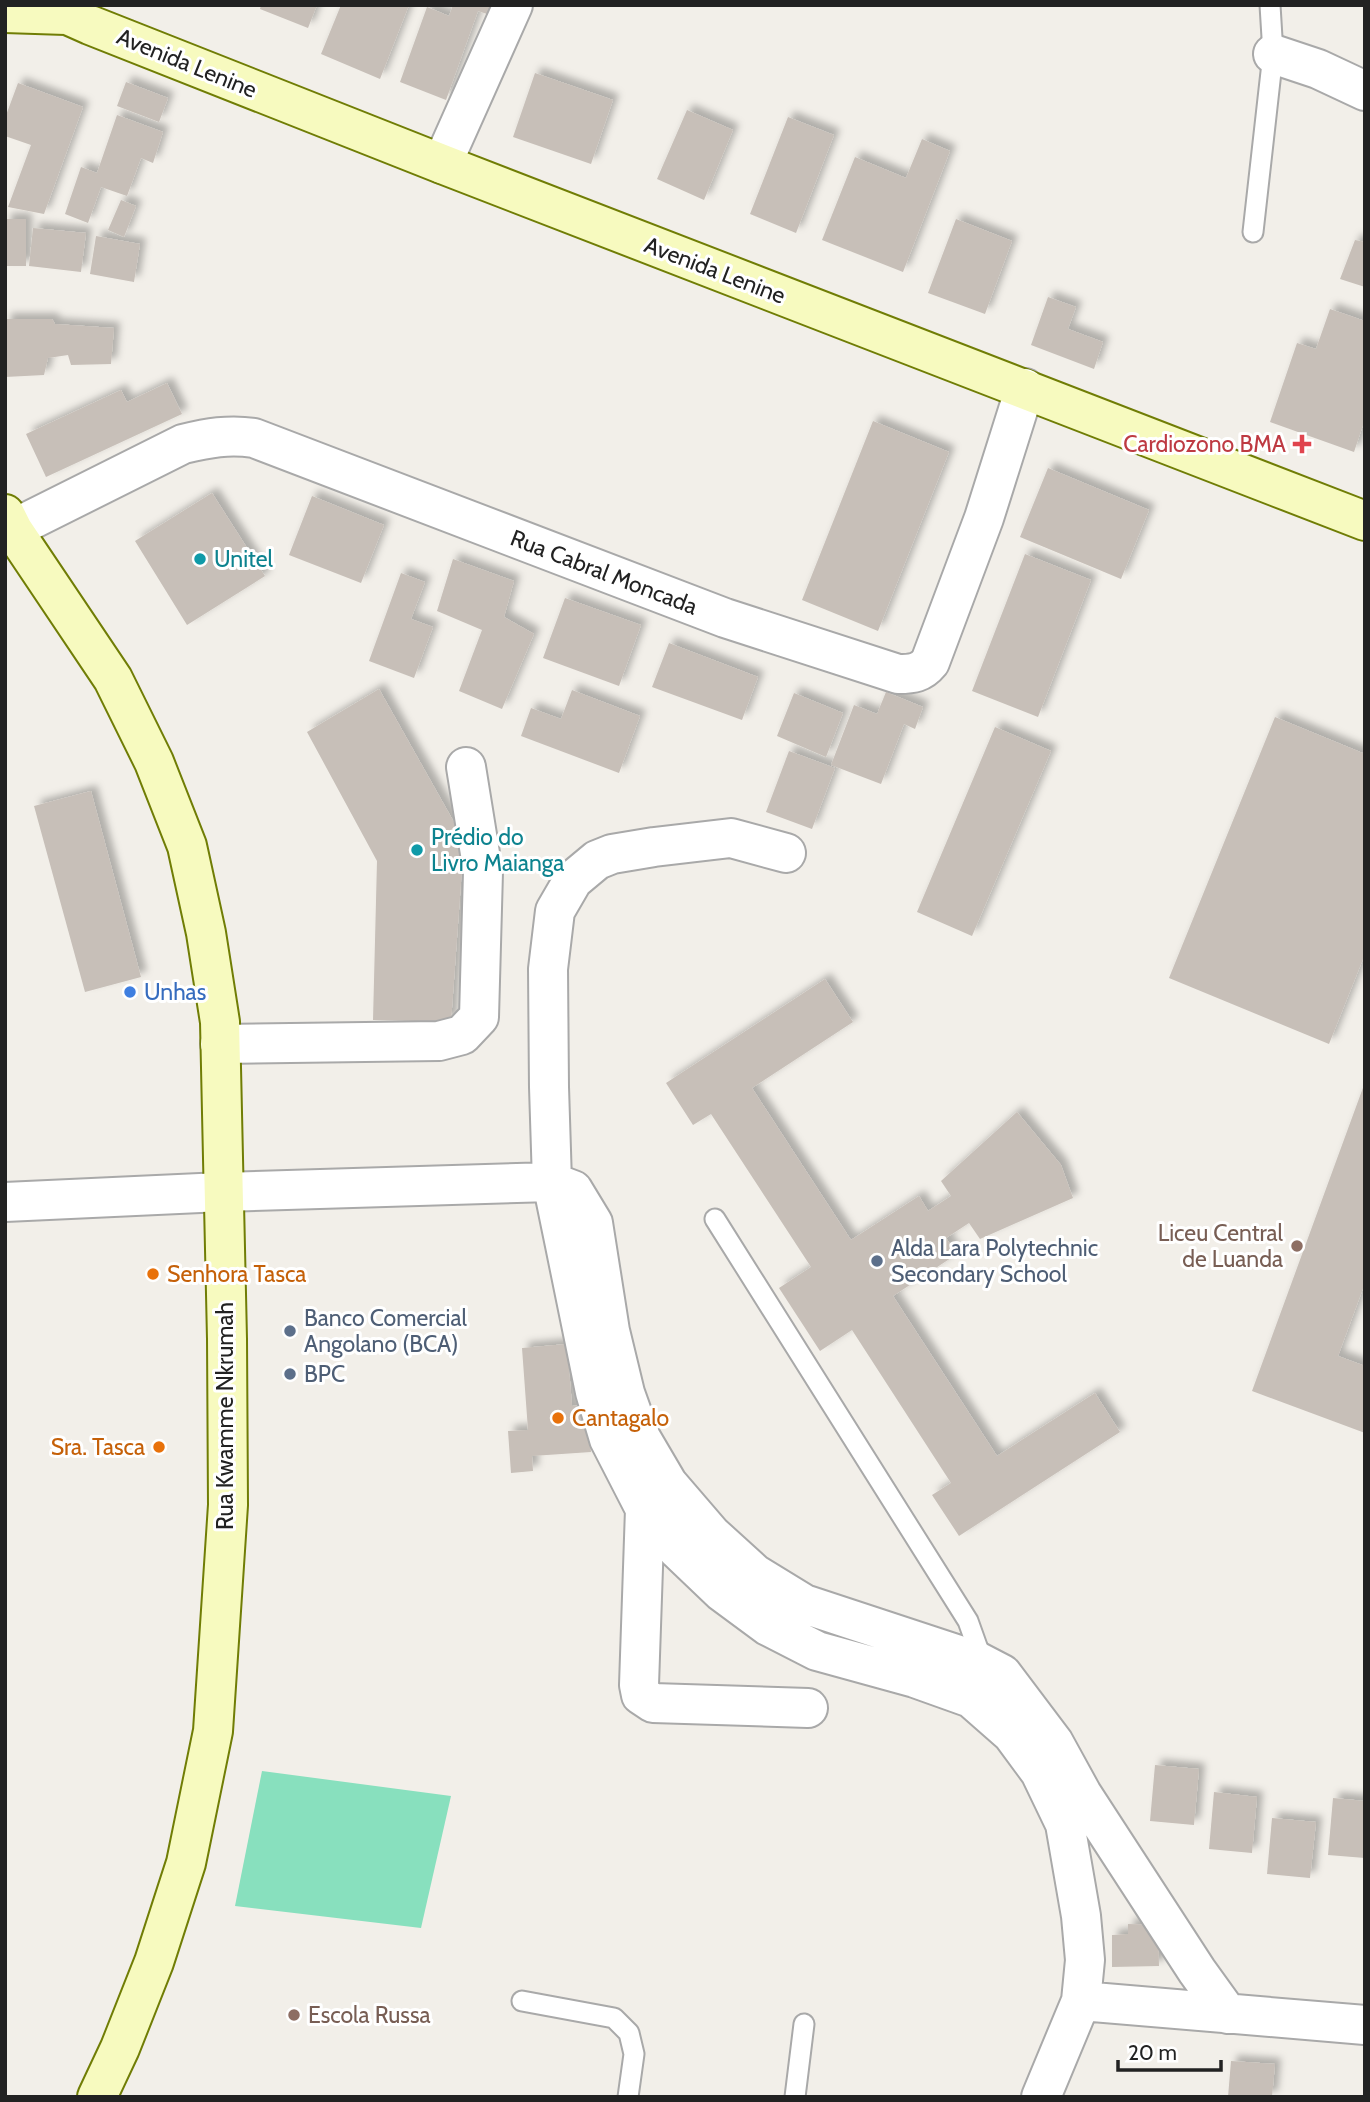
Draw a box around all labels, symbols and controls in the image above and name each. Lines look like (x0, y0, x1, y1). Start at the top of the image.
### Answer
street label: Avenida Lenine (113, 22, 261, 104)
street label: Avenida Lenine (641, 230, 789, 310)
place label: Cardiozono BMA (1123, 430, 1286, 458)
marker: Cardiozono BMA (1292, 434, 1312, 454)
street label: Rua Cabral Moncada (507, 523, 701, 621)
place label: Unitel (214, 545, 273, 573)
marker: Unitel (192, 551, 208, 567)
place label: Prédio do Livro Maianga (431, 823, 564, 877)
marker: Prédio do Livro Maianga (409, 842, 425, 858)
place label: Unhas (144, 978, 206, 1006)
marker: Unhas (122, 984, 138, 1000)
place label: Liceu Central de Luanda (1158, 1219, 1284, 1273)
place label: Alda Lara Polytechnic Secondary School (891, 1234, 1098, 1288)
marker: Liceu Central de Luanda (1289, 1238, 1305, 1254)
marker: Alda Lara Polytechnic Secondary School (869, 1253, 885, 1269)
place label: Senhora Tasca (167, 1260, 306, 1288)
marker: Senhora Tasca (145, 1266, 161, 1282)
street label: Rua Kwamme Nkrumah (211, 1302, 239, 1530)
place label: Banco Comercial Angolano (BCA) (304, 1304, 468, 1358)
marker: Banco Comercial Angolano (BCA) (282, 1323, 298, 1339)
place label: BPC (304, 1360, 345, 1388)
marker: BPC (282, 1366, 298, 1382)
place label: Cantagalo (572, 1404, 669, 1432)
marker: Cantagalo (550, 1410, 566, 1426)
place label: Sra. Tasca (51, 1433, 145, 1461)
marker: Sra. Tasca (151, 1439, 167, 1455)
place label: Escola Russa (308, 2001, 430, 2029)
marker: Escola Russa (286, 2007, 302, 2023)
scale bar (1118, 2028, 1221, 2072)
text: 20 m (1128, 2040, 1177, 2065)

